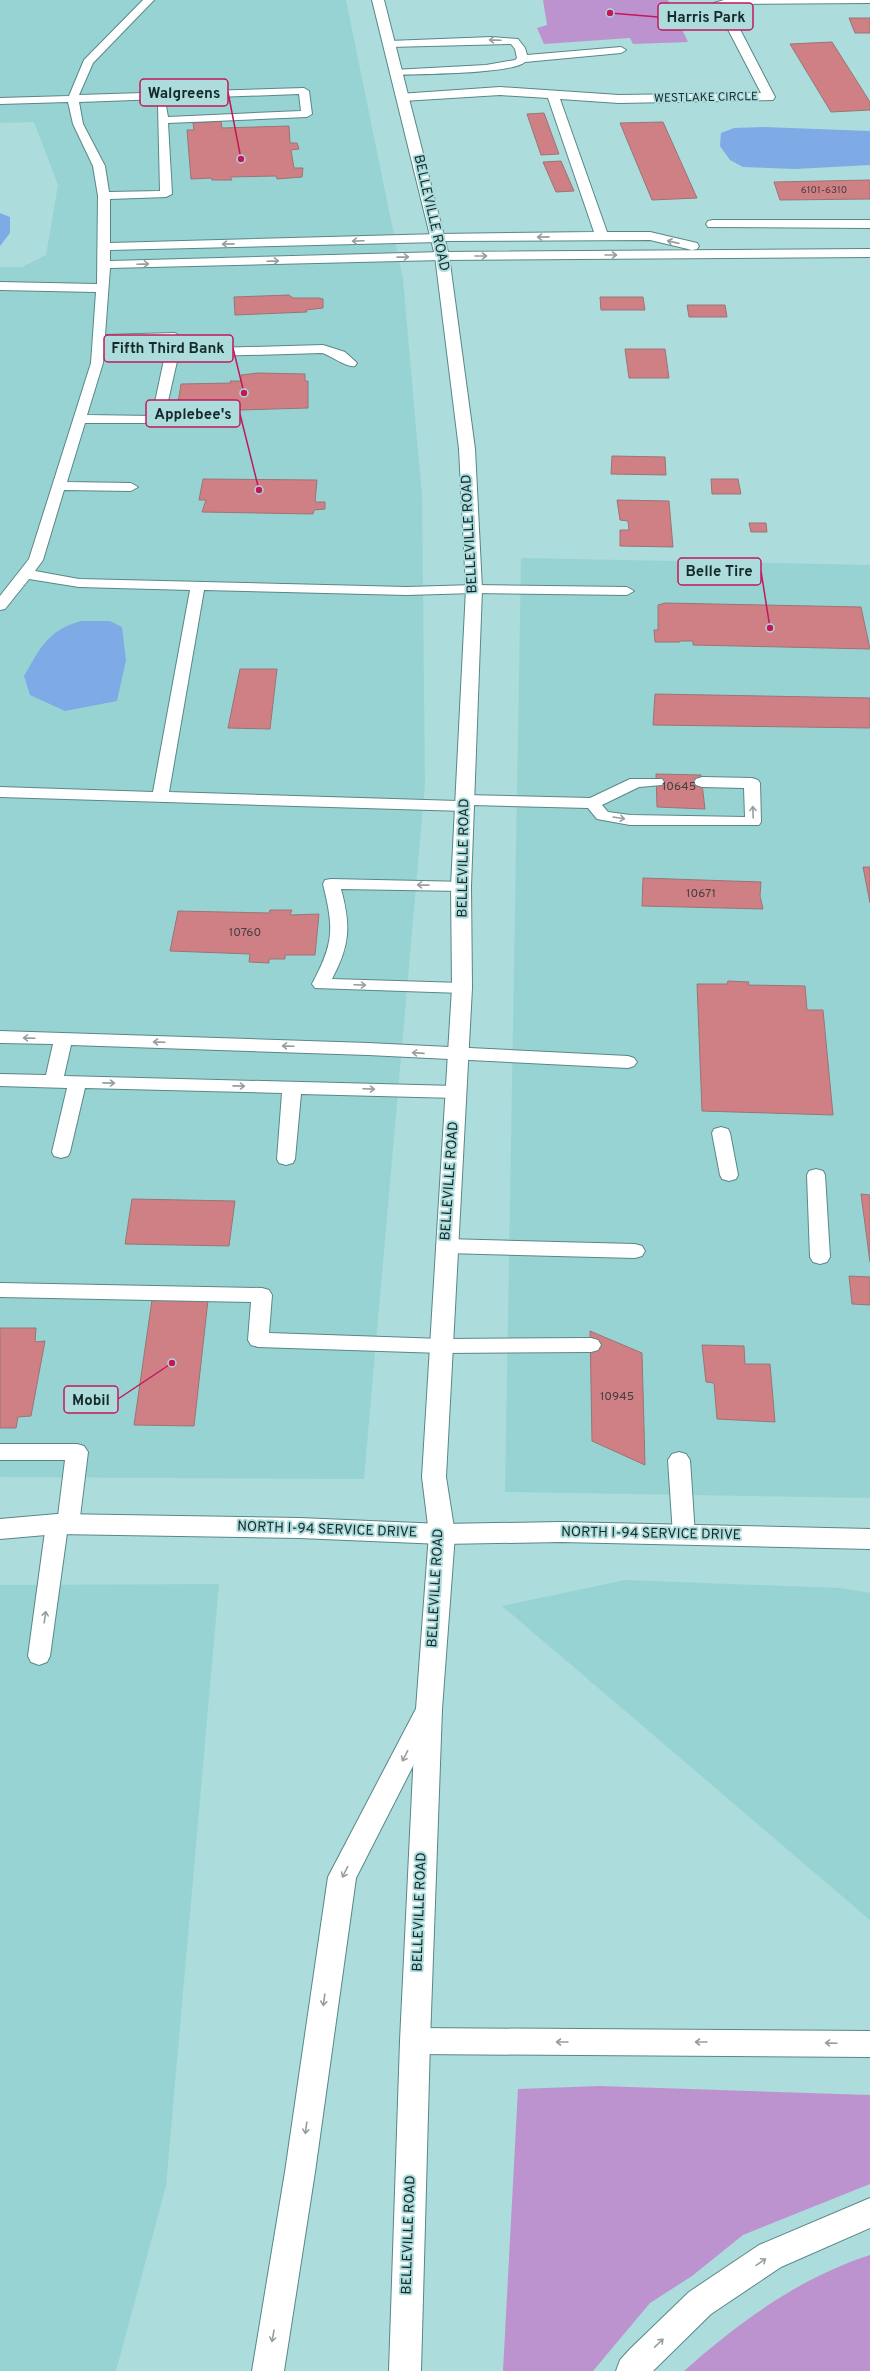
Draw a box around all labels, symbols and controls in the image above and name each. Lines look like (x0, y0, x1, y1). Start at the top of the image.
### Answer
callout: Harris Park (658, 3, 753, 30)
text: Harris Park (666, 9, 746, 28)
one-way arrow (489, 37, 502, 44)
callout: Walgreens (140, 79, 228, 106)
text: Walgreens (148, 85, 220, 104)
street label: WESTLAKE CIRCLE (654, 89, 758, 107)
street label: BELLEVILLE ROAD (409, 153, 453, 273)
house number: 6101-6310 (801, 184, 847, 197)
one-way arrow (537, 233, 550, 241)
one-way arrow (352, 237, 365, 245)
one-way arrow (667, 237, 680, 245)
one-way arrow (222, 240, 235, 248)
one-way arrow (604, 251, 617, 259)
one-way arrow (474, 252, 487, 260)
one-way arrow (396, 253, 409, 261)
one-way arrow (266, 257, 279, 264)
one-way arrow (136, 260, 149, 268)
callout: Fifth Third Bank (104, 335, 233, 362)
text: Fifth Third Bank (111, 340, 225, 359)
callout: Applebee's (146, 400, 240, 427)
text: Applebee's (154, 406, 232, 425)
street label: BELLEVILLE ROAD (458, 474, 482, 594)
callout: Belle Tire (678, 558, 761, 585)
text: Belle Tire (685, 563, 753, 582)
house number: 10645 (662, 779, 696, 795)
street label: BELLEVILLE ROAD (454, 798, 474, 918)
one-way arrow (749, 806, 757, 819)
one-way arrow (612, 814, 625, 822)
one-way arrow (416, 881, 429, 889)
house number: 10671 (686, 886, 716, 902)
house number: 10760 (229, 925, 261, 941)
one-way arrow (353, 981, 366, 989)
one-way arrow (23, 1035, 36, 1042)
one-way arrow (153, 1039, 166, 1046)
one-way arrow (282, 1043, 295, 1050)
one-way arrow (412, 1049, 425, 1056)
one-way arrow (102, 1079, 115, 1086)
one-way arrow (232, 1082, 245, 1090)
one-way arrow (362, 1085, 375, 1093)
street label: BELLEVILLE ROAD (437, 1121, 463, 1241)
callout: Mobil (64, 1386, 118, 1413)
house number: 10945 (600, 1389, 634, 1405)
text: Mobil (72, 1392, 110, 1411)
street label: NORTH I-94 SERVICE DRIVE (237, 1518, 417, 1542)
street label: NORTH I-94 SERVICE DRIVE (561, 1524, 741, 1544)
street label: BELLEVILLE ROAD (424, 1528, 448, 1648)
one-way arrow (41, 1611, 49, 1624)
one-way arrow (400, 1750, 408, 1762)
street label: BELLEVILLE ROAD (409, 1852, 431, 1972)
one-way arrow (341, 1866, 348, 1878)
one-way arrow (320, 1993, 328, 2006)
one-way arrow (556, 2038, 569, 2046)
one-way arrow (695, 2038, 708, 2046)
one-way arrow (825, 2039, 838, 2047)
one-way arrow (302, 2122, 310, 2135)
street label: BELLEVILLE ROAD (398, 2175, 420, 2295)
one-way arrow (755, 2258, 766, 2266)
one-way arrow (269, 2329, 277, 2342)
one-way arrow (654, 2338, 664, 2348)

